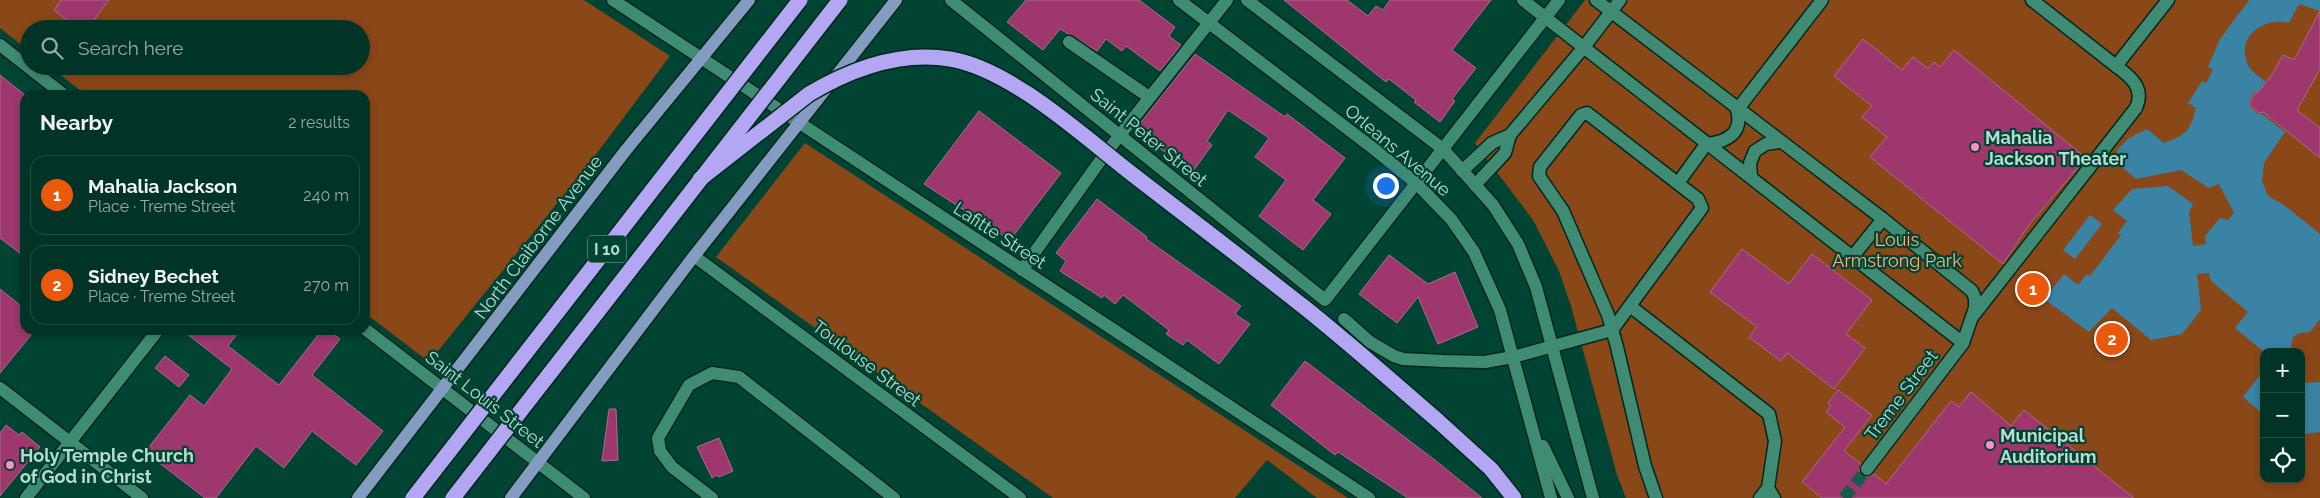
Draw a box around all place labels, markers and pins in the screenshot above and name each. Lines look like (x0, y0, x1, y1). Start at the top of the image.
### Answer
place label: Mahalia Jackson Theater (1985, 127, 2126, 169)
marker: Mahalia Jackson Theater (1969, 141, 1981, 153)
pin: 1 (2017, 270, 2049, 308)
pin: 2 (2096, 320, 2128, 358)
place label: Municipal Auditorium (2000, 425, 2096, 467)
marker: Municipal Auditorium (1984, 439, 1996, 451)
place label: Holy Temple Church of God in Christ (20, 445, 194, 487)
marker: Holy Temple Church of God in Christ (4, 459, 16, 471)

